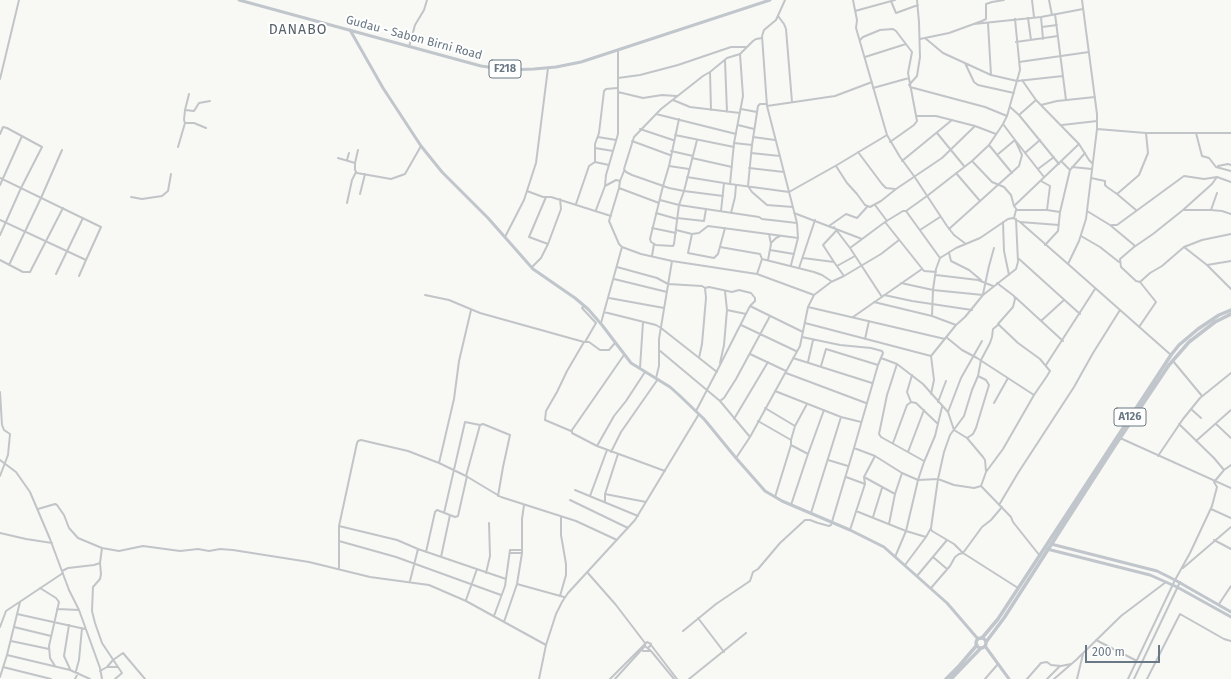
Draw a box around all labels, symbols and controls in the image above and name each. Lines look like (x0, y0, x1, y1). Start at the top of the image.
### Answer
street label: Gudau - Sabon Birni Road (344, 13, 484, 63)
district label: DANABO (269, 22, 327, 38)
road number: F218 (489, 60, 521, 78)
road number: A126 (1114, 408, 1146, 426)
scale bar (1087, 637, 1162, 663)
text: 200 m (1092, 645, 1125, 659)

